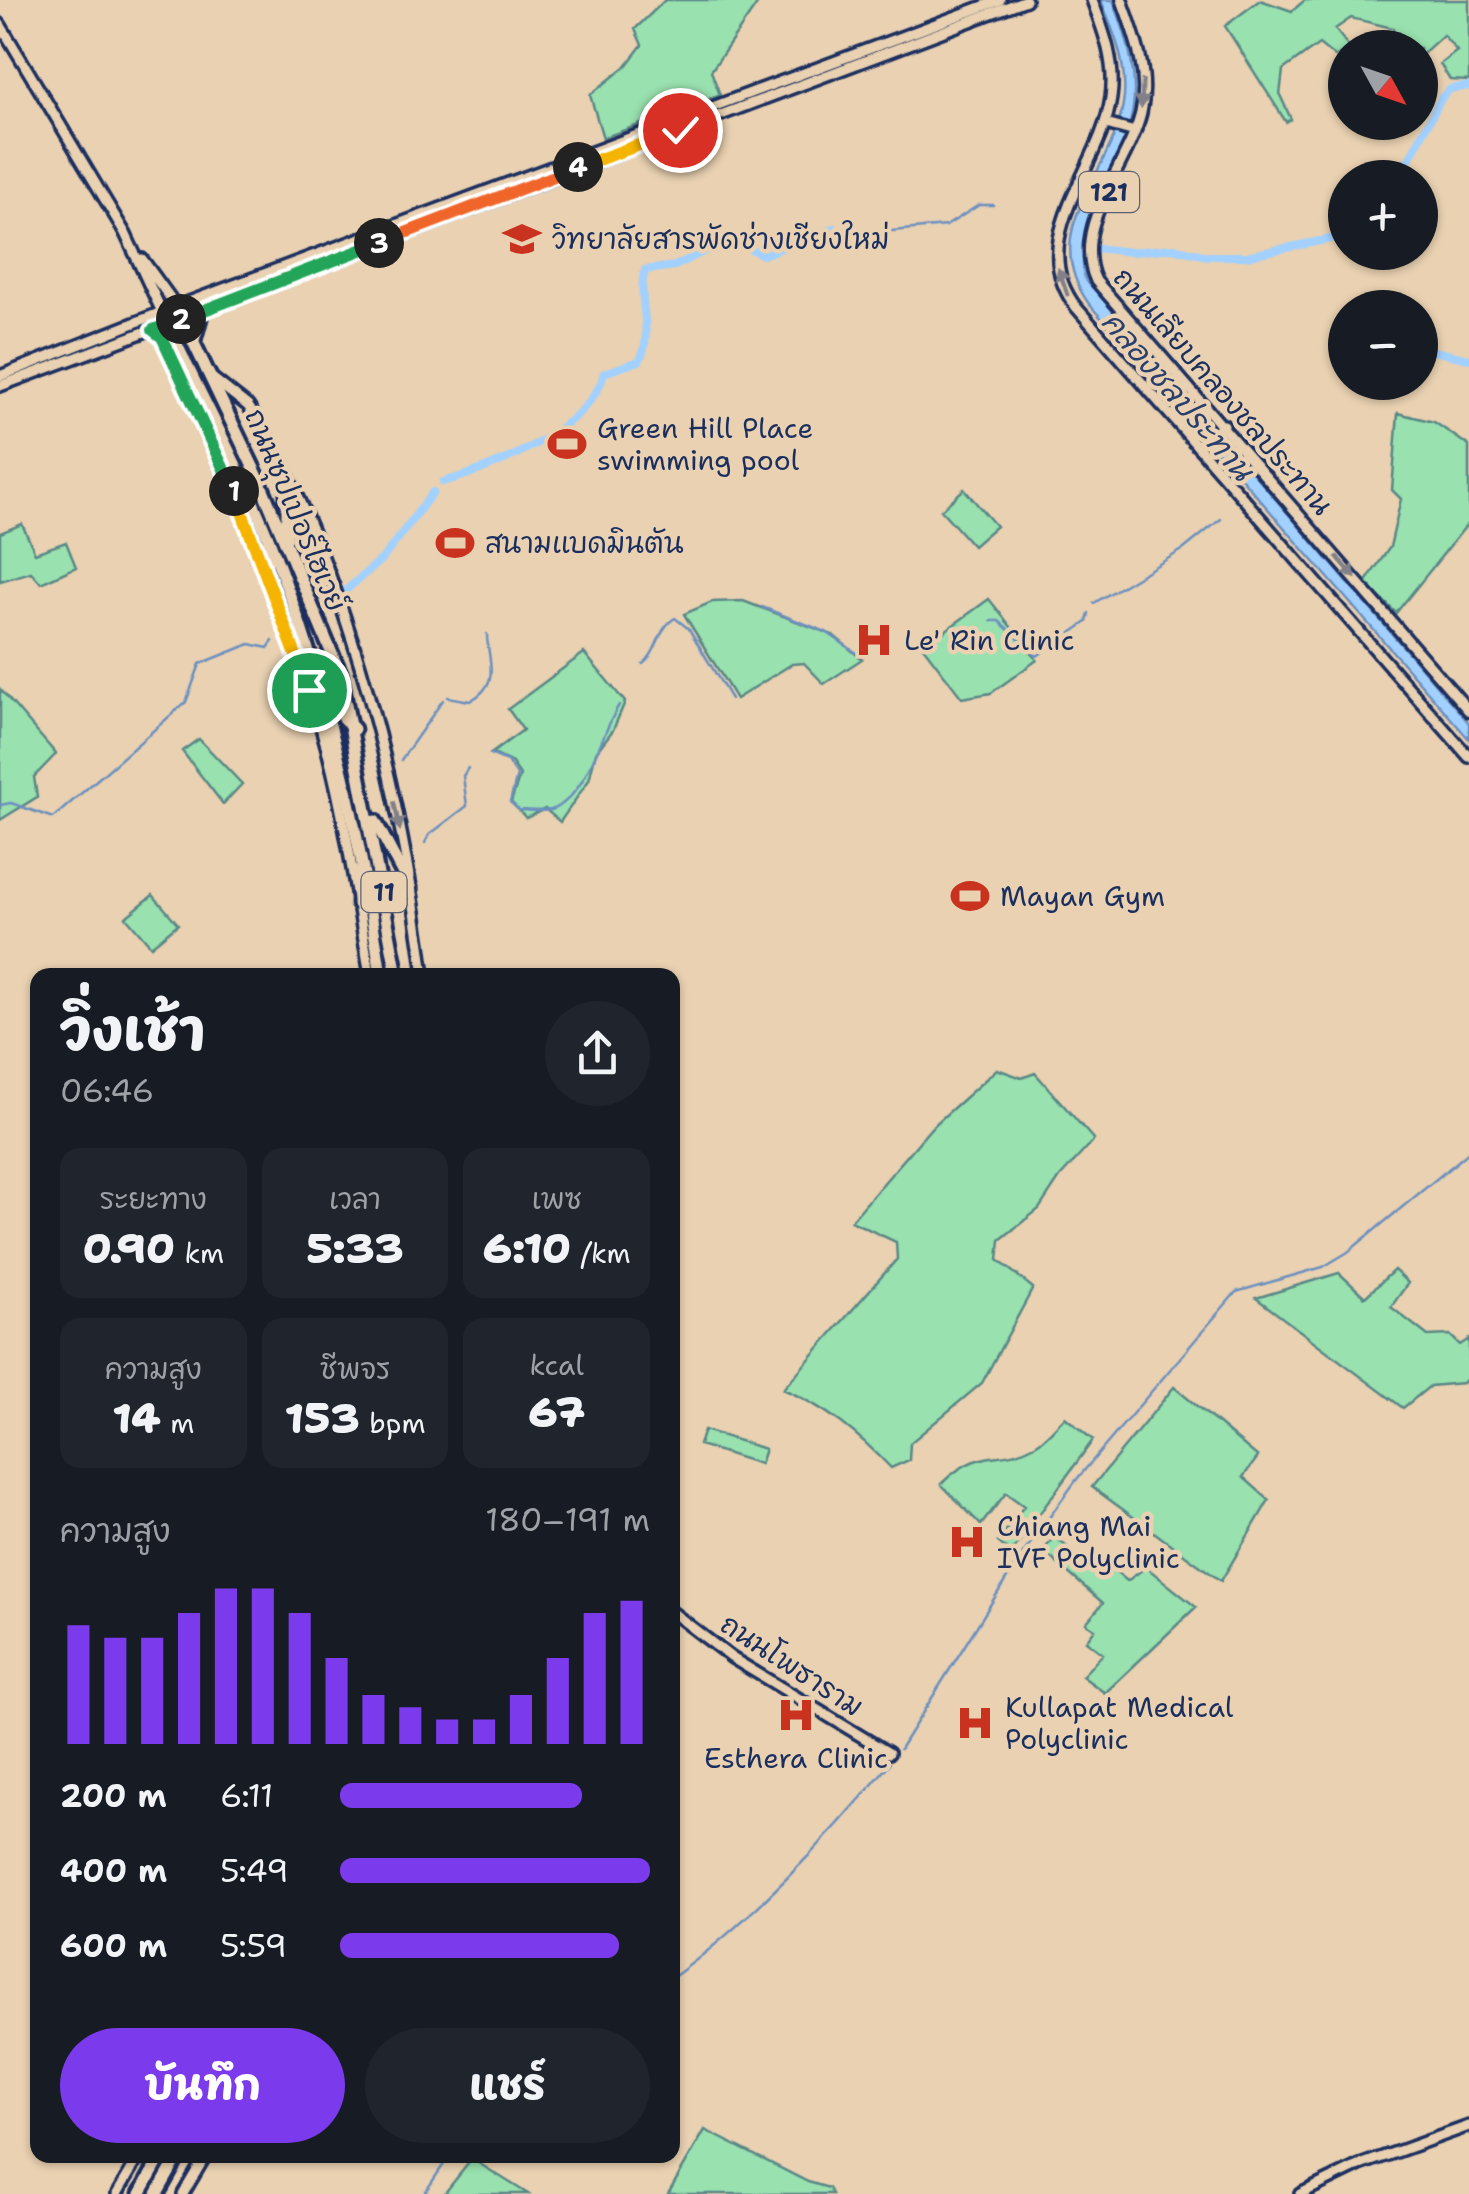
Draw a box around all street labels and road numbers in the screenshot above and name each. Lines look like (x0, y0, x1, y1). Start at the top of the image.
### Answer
road number: 121 (1079, 172, 1139, 212)
street label: ถนนเลียบคลองชลประทาน (1107, 261, 1339, 521)
street label: ถนนซุปเปอร์ไฮเวย์ (234, 403, 356, 618)
road number: 11 (362, 872, 406, 912)
street label: ถนนโพธาราม (713, 1605, 871, 1725)

